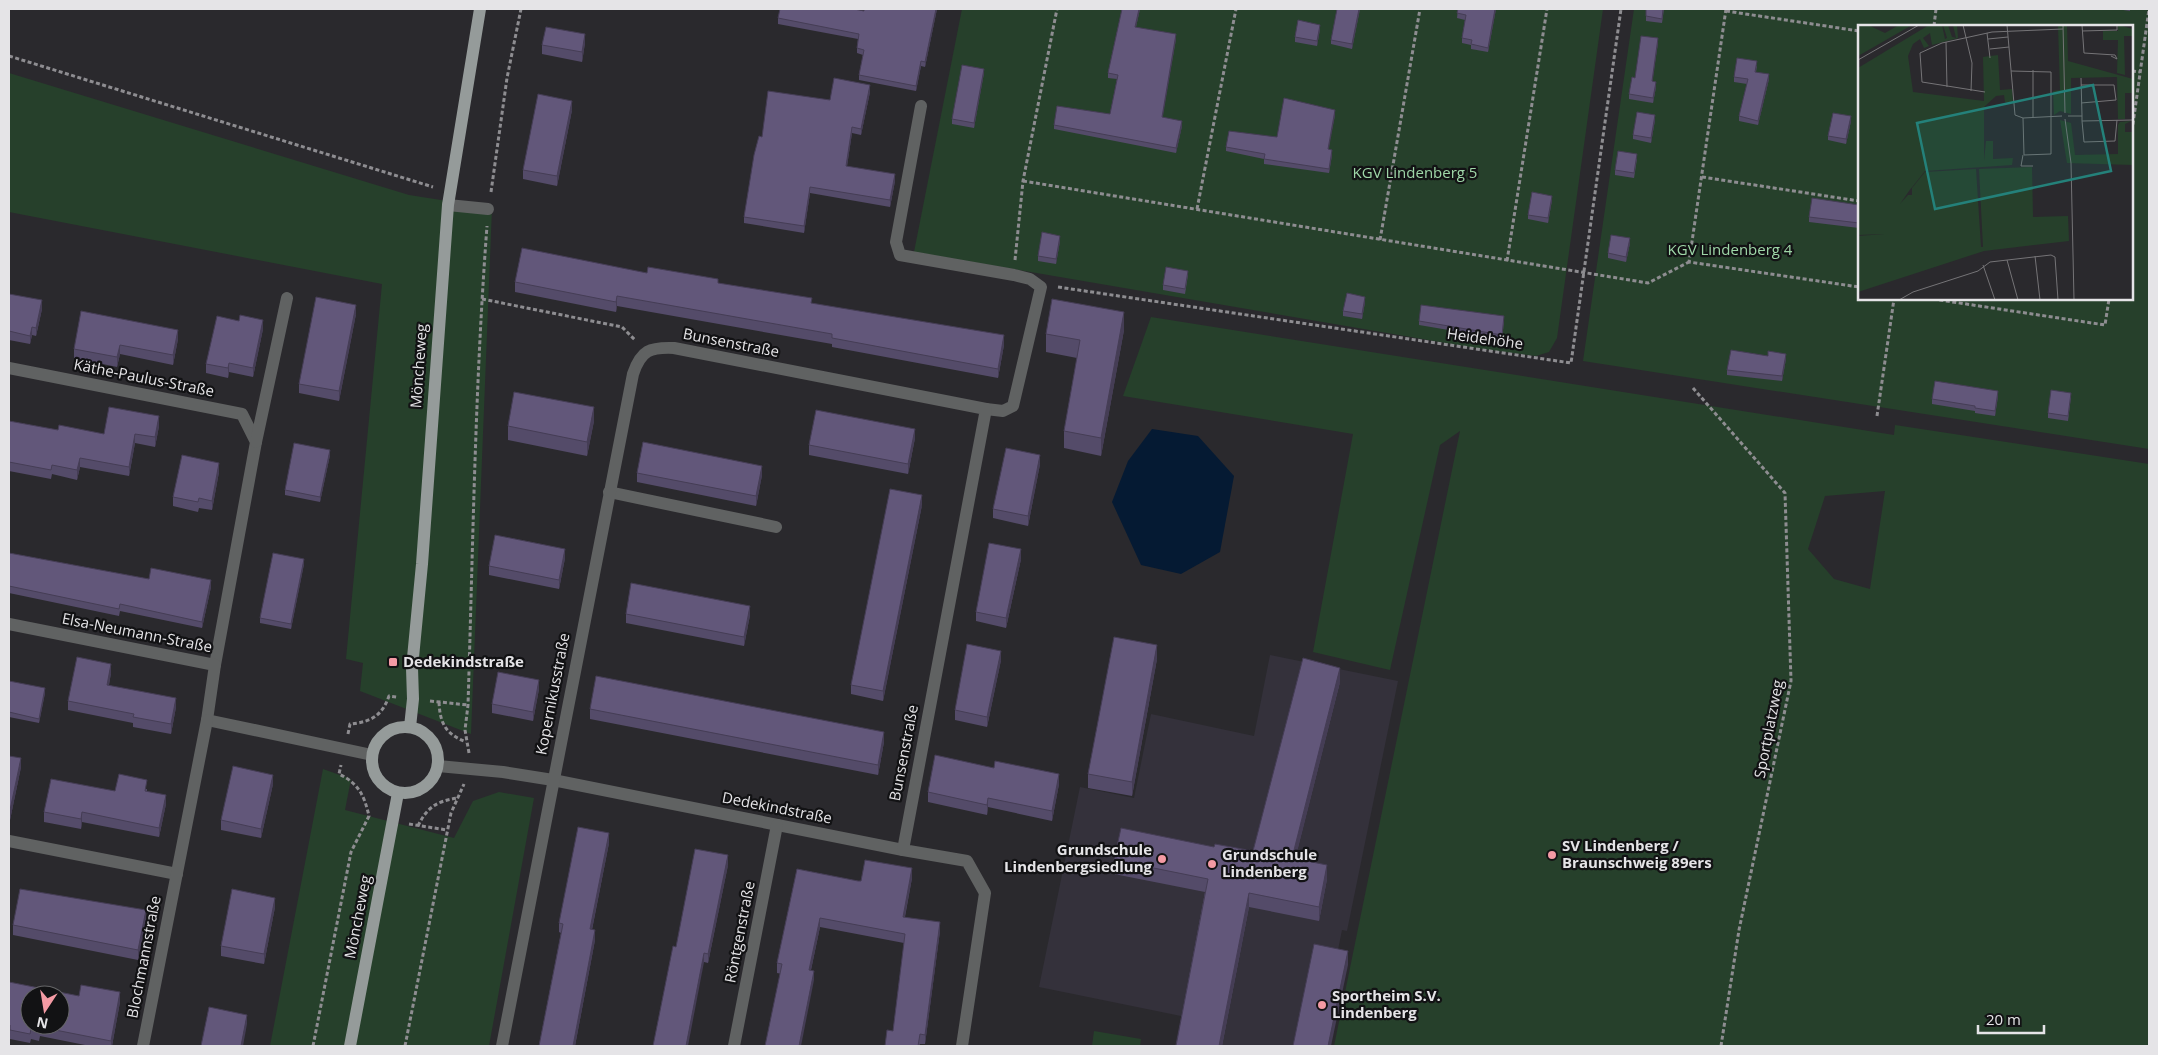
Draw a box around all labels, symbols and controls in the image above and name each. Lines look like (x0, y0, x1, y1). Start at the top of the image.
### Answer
inset map (1858, 25, 2133, 300)
park label: KGV Lindenberg 5 (1353, 162, 1477, 182)
park label: KGV Lindenberg 4 (1668, 239, 1793, 259)
street label: Möncheweg (405, 323, 431, 409)
street label: Bunsenstraße (681, 323, 781, 361)
street label: Heidehöhe (1446, 323, 1525, 353)
street label: Käthe-Paulus-Straße (72, 354, 216, 400)
street label: Elsa-Neumann-Straße (60, 608, 214, 656)
street label: Kopernikusstraße (530, 631, 574, 757)
place label: Dedekindstraße (403, 651, 524, 671)
marker: Dedekindstraße (387, 656, 399, 668)
street label: Sportplatzweg (1749, 678, 1787, 780)
street label: Bunsenstraße (884, 703, 922, 803)
street label: Dedekindstraße (720, 787, 834, 827)
place label: SV Lindenberg / Braunschweig 89ers (1562, 835, 1712, 872)
place label: Grundschule Lindenbergsiedlung (1004, 839, 1153, 876)
place label: Grundschule Lindenberg (1222, 844, 1317, 881)
marker: SV Lindenberg / Braunschweig 89ers (1546, 849, 1558, 861)
marker: Grundschule Lindenbergsiedlung (1156, 853, 1168, 865)
marker: Grundschule Lindenberg (1206, 858, 1218, 870)
street label: Möncheweg (339, 873, 375, 960)
street label: Röntgenstraße (719, 879, 759, 984)
street label: Blochmannstraße (121, 894, 165, 1020)
north arrow (20, 985, 70, 1035)
place label: Sportheim S.V. Lindenberg (1332, 985, 1441, 1022)
marker: Sportheim S.V. Lindenberg (1316, 999, 1328, 1011)
scale bar (1978, 1002, 2044, 1034)
text: 20 m (1986, 1009, 2021, 1029)
text: N (35, 1013, 50, 1034)

